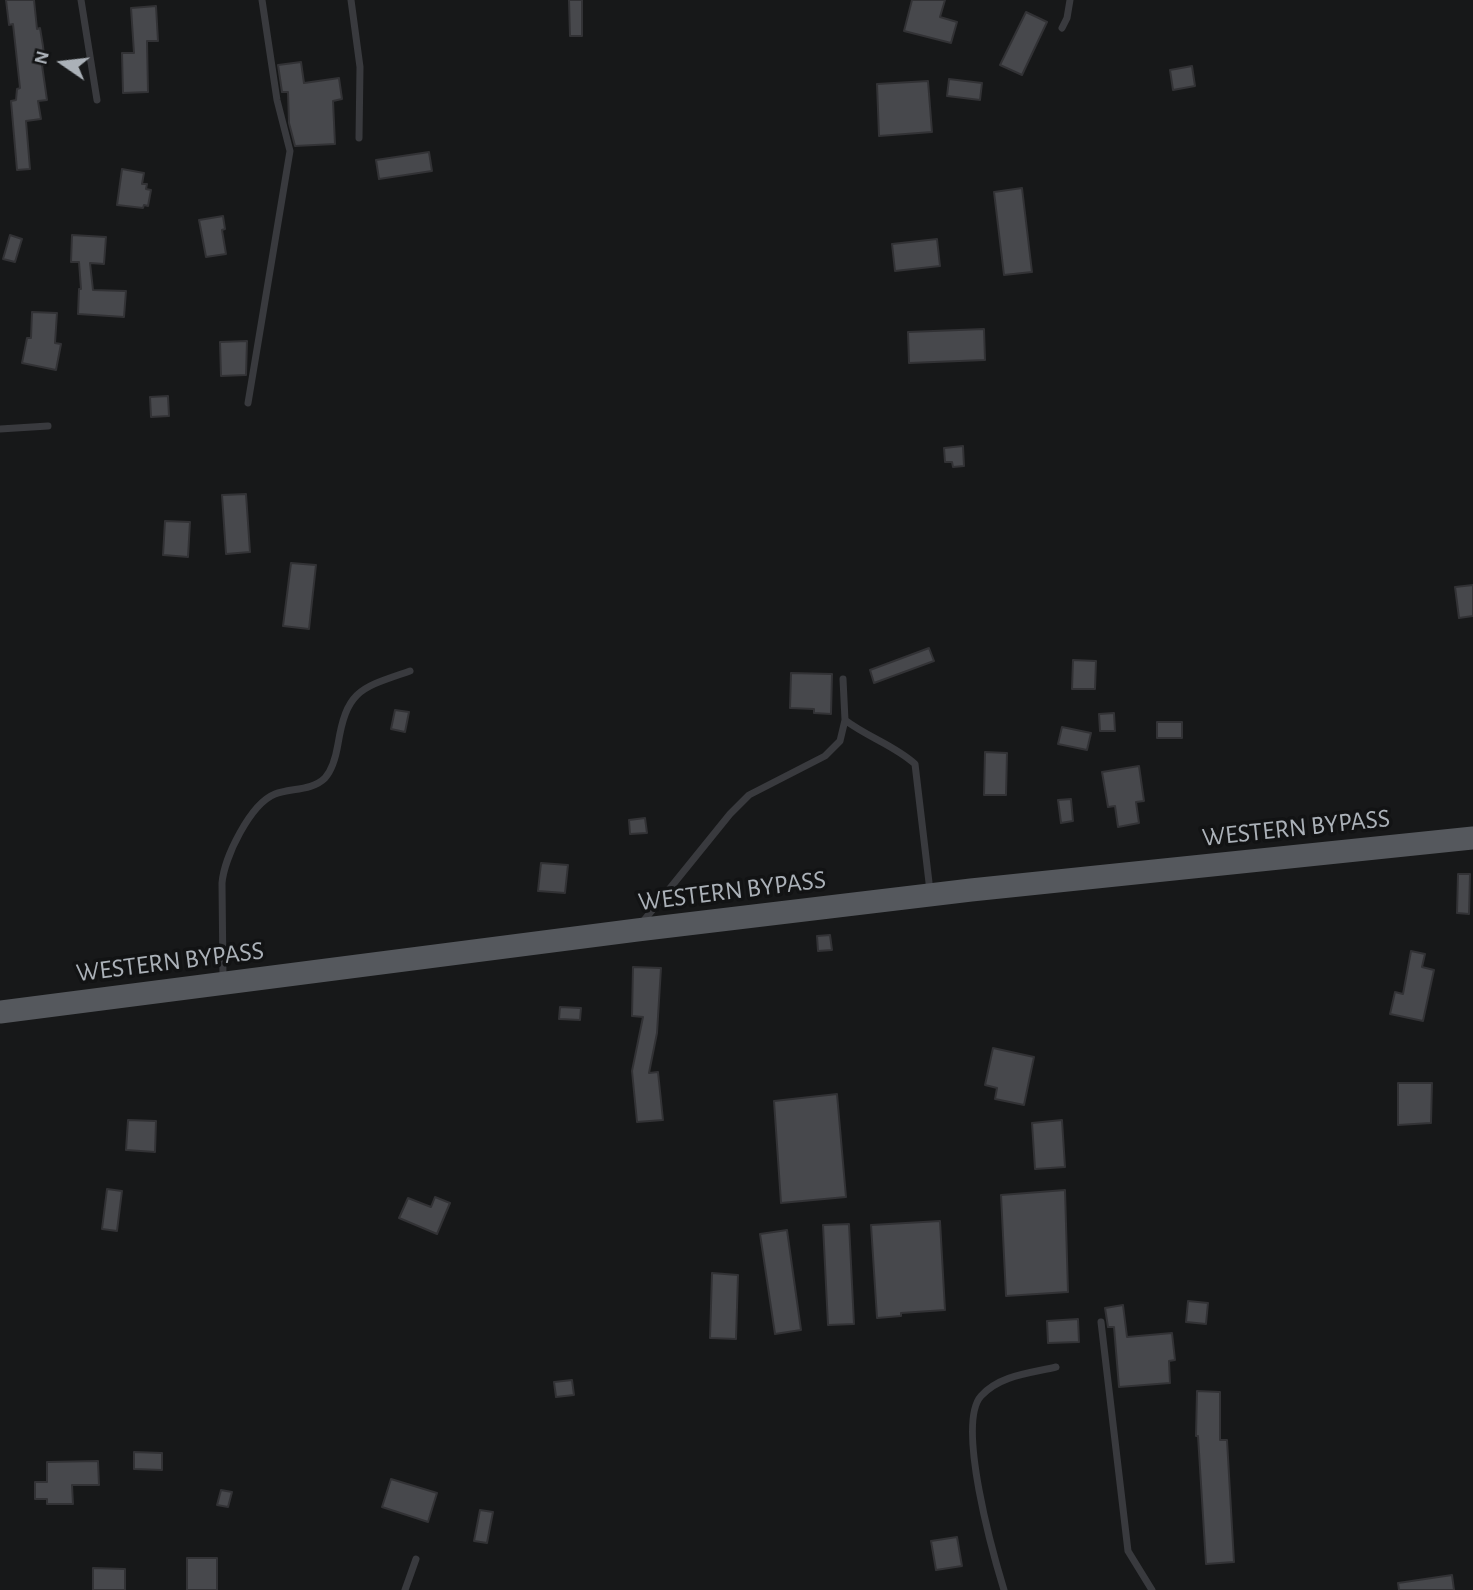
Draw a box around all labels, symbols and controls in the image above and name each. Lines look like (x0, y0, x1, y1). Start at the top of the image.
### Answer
north arrow (28, 28, 98, 98)
text: N (31, 49, 53, 67)
street label: WESTERN BYPASS (1200, 803, 1392, 853)
street label: WESTERN BYPASS (636, 864, 828, 918)
street label: WESTERN BYPASS (74, 935, 266, 989)

